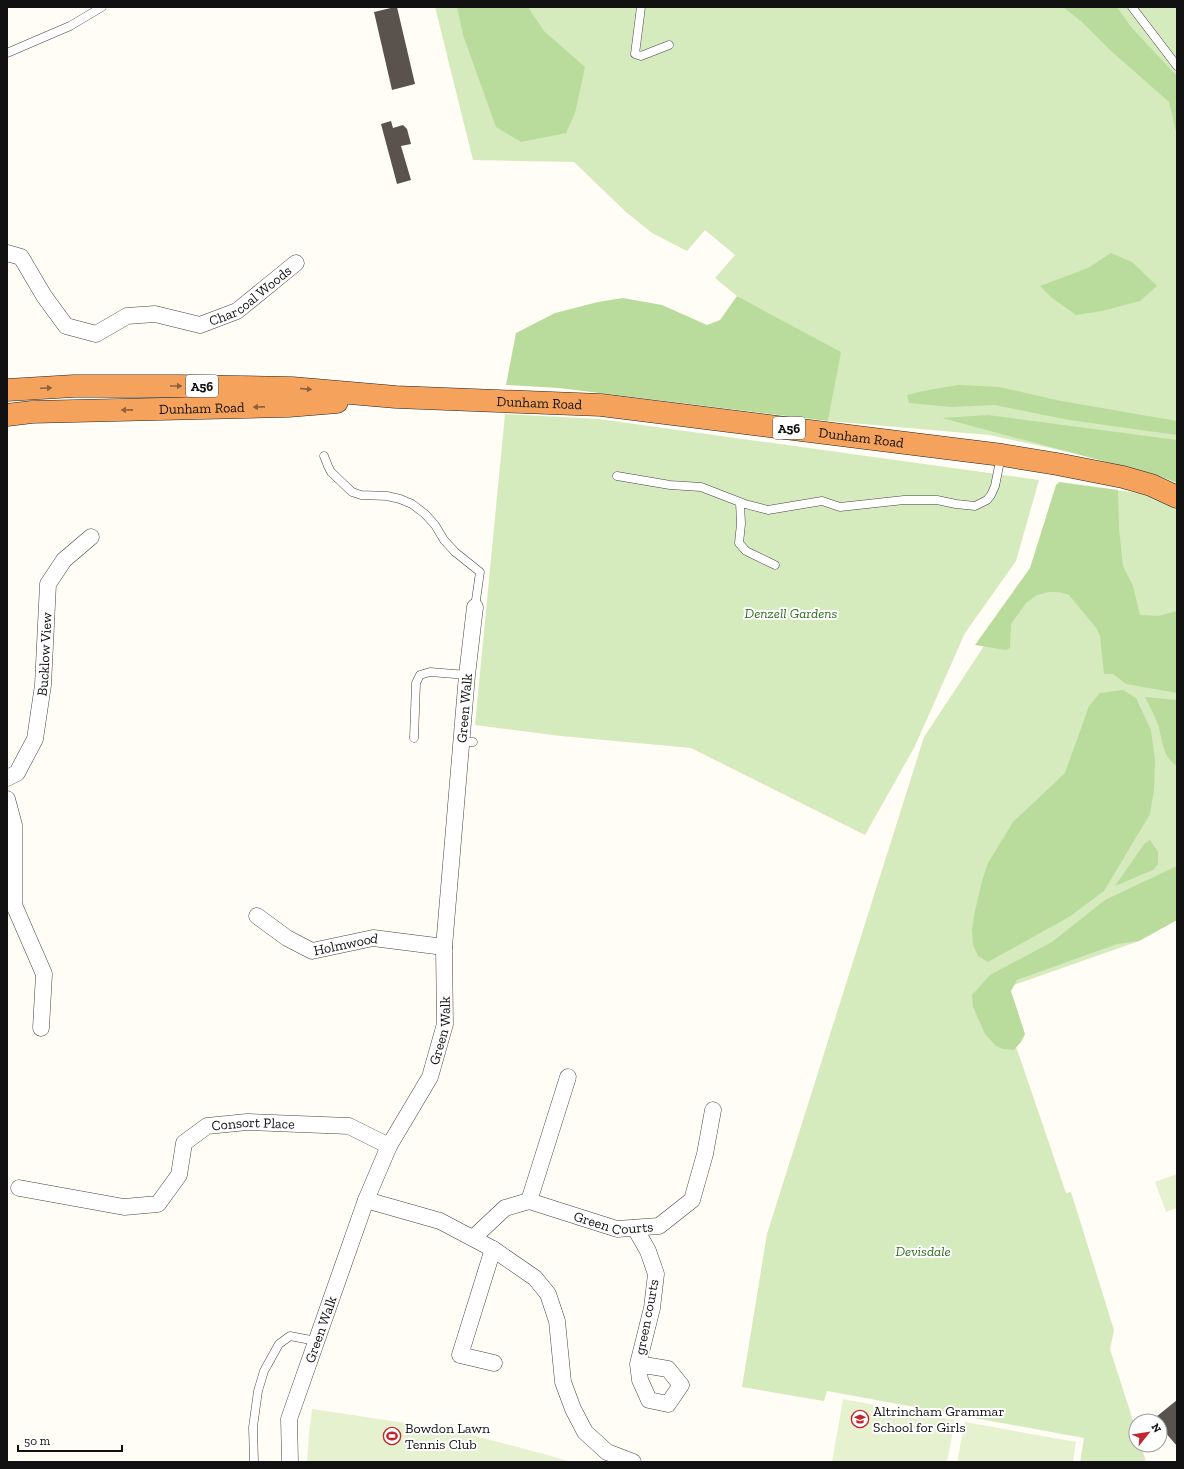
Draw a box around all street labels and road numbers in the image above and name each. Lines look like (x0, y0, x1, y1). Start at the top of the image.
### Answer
street label: Charcoal Woods (206, 262, 295, 329)
road number: A56 (186, 375, 218, 397)
street label: Dunham Road (496, 392, 583, 413)
street label: Dunham Road (159, 399, 245, 418)
road number: A56 (773, 417, 805, 439)
street label: Dunham Road (818, 424, 905, 451)
street label: Bucklow View (33, 612, 55, 697)
street label: Green Walk (453, 672, 476, 744)
street label: Holmwood (312, 929, 379, 959)
street label: Green Walk (425, 995, 454, 1067)
street label: Consort Place (211, 1113, 296, 1134)
street label: Green Courts (572, 1207, 654, 1238)
street label: green courts (631, 1278, 663, 1356)
street label: Green Walk (301, 1293, 340, 1365)

